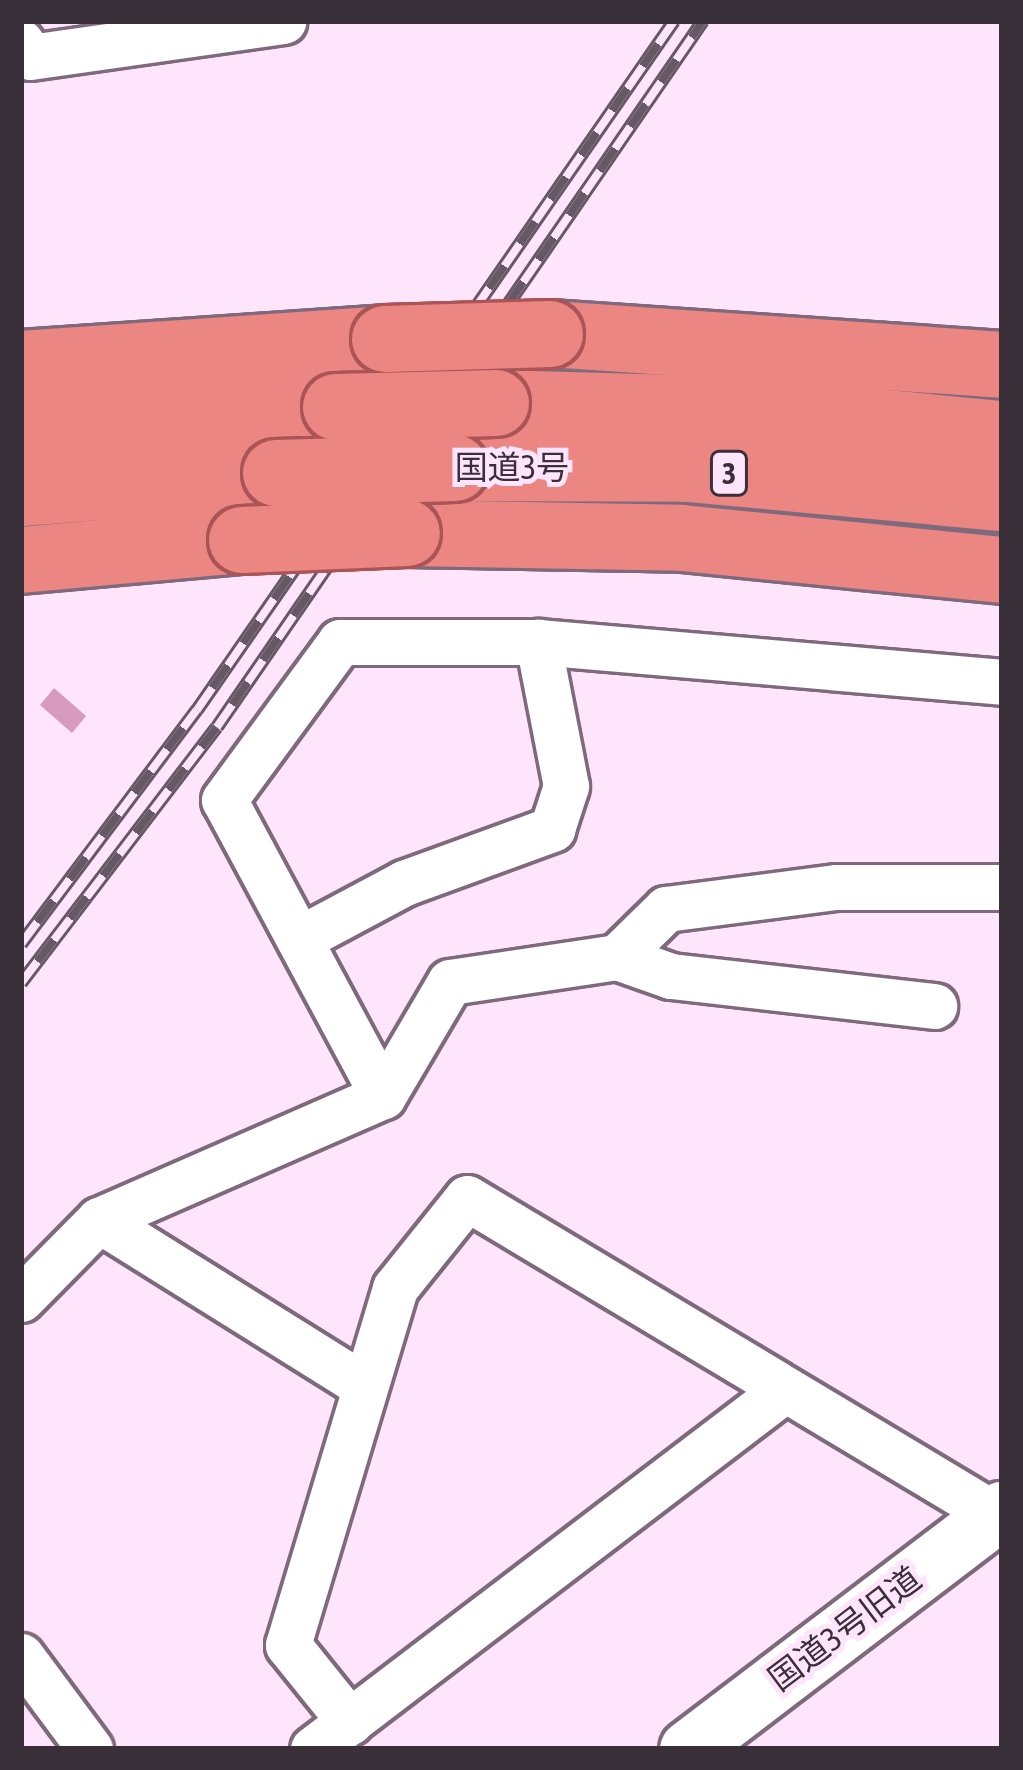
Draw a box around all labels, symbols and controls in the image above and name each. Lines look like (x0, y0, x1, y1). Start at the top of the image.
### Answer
street label: 国道3号 (455, 448, 569, 488)
road number: 3 (708, 449, 750, 497)
street label: 国道3号旧道 (761, 1559, 929, 1699)

